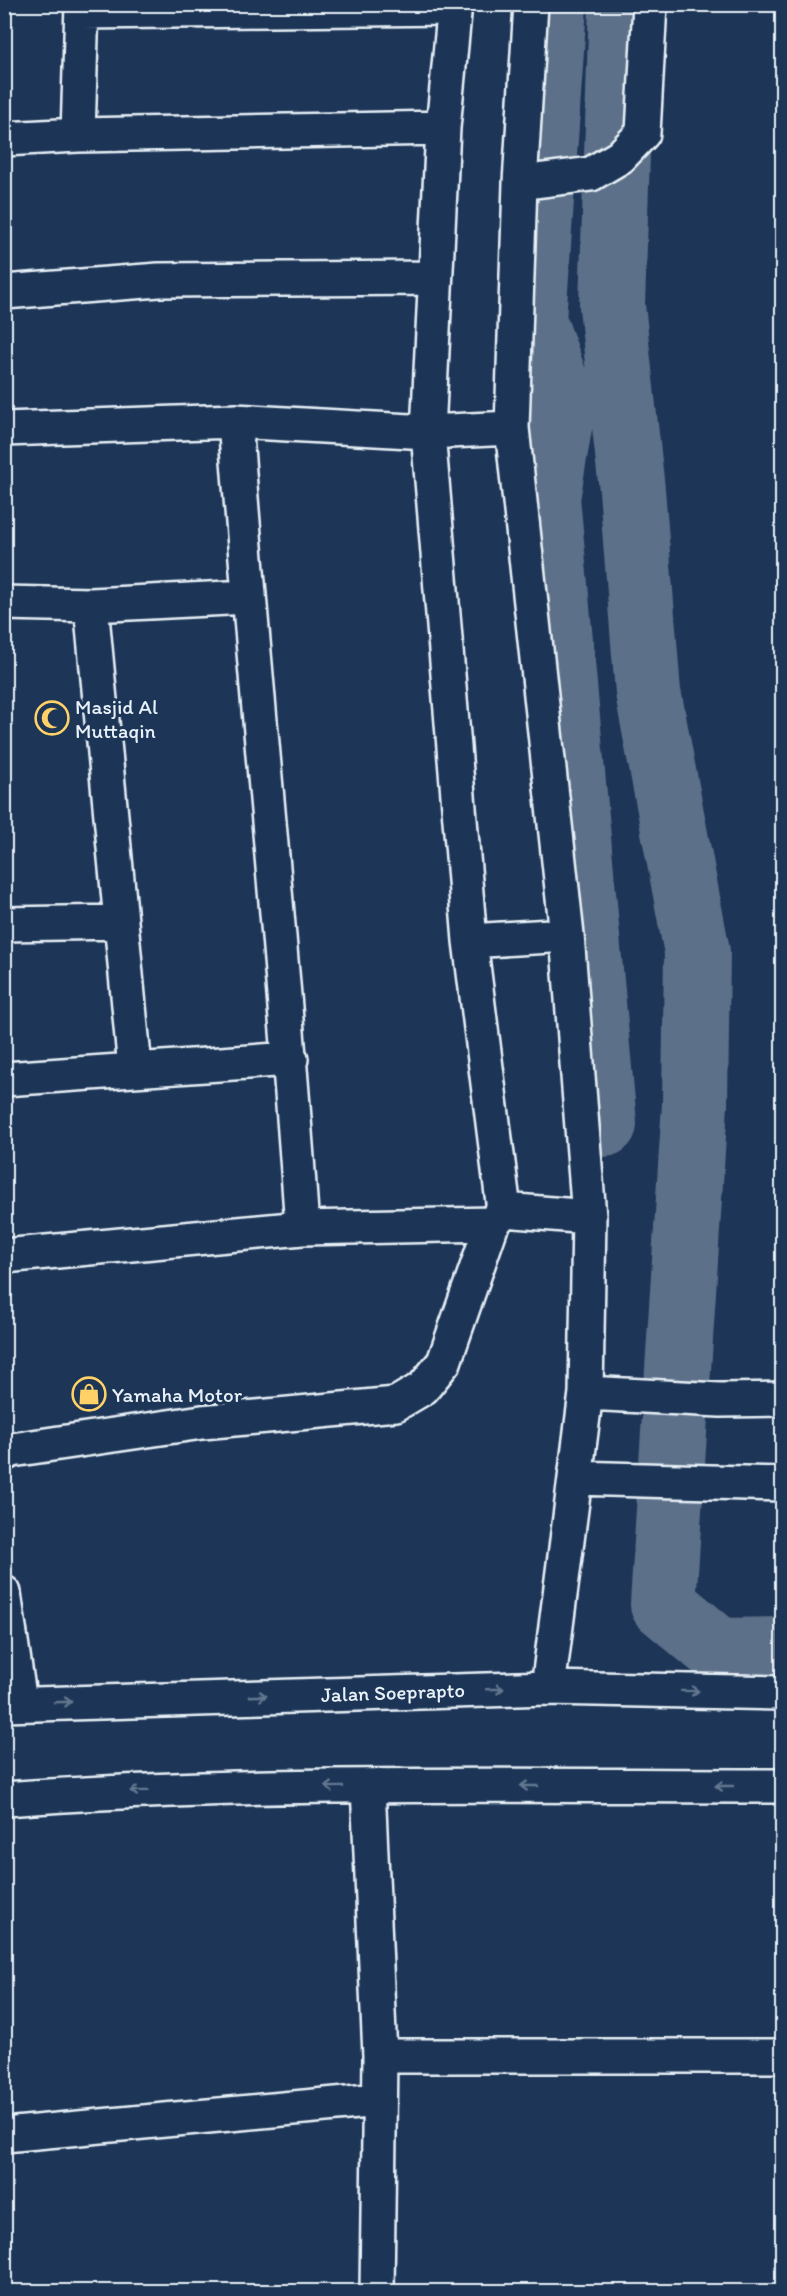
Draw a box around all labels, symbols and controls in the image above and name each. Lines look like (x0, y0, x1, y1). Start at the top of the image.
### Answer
place label: Masjid Al Muttaqin (75, 694, 158, 743)
mosque icon: Masjid Al Muttaqin (34, 700, 70, 736)
shop icon: Yamaha Motor (71, 1376, 107, 1412)
place label: Yamaha Motor (112, 1382, 243, 1407)
street label: Jalan Soeprapto (321, 1677, 465, 1707)
one-way arrow (484, 1684, 504, 1695)
one-way arrow (679, 1685, 699, 1697)
one-way arrow (247, 1691, 267, 1702)
one-way arrow (52, 1696, 72, 1708)
one-way arrow (520, 1780, 540, 1792)
one-way arrow (715, 1780, 735, 1792)
one-way arrow (325, 1781, 345, 1793)
one-way arrow (130, 1786, 150, 1797)

